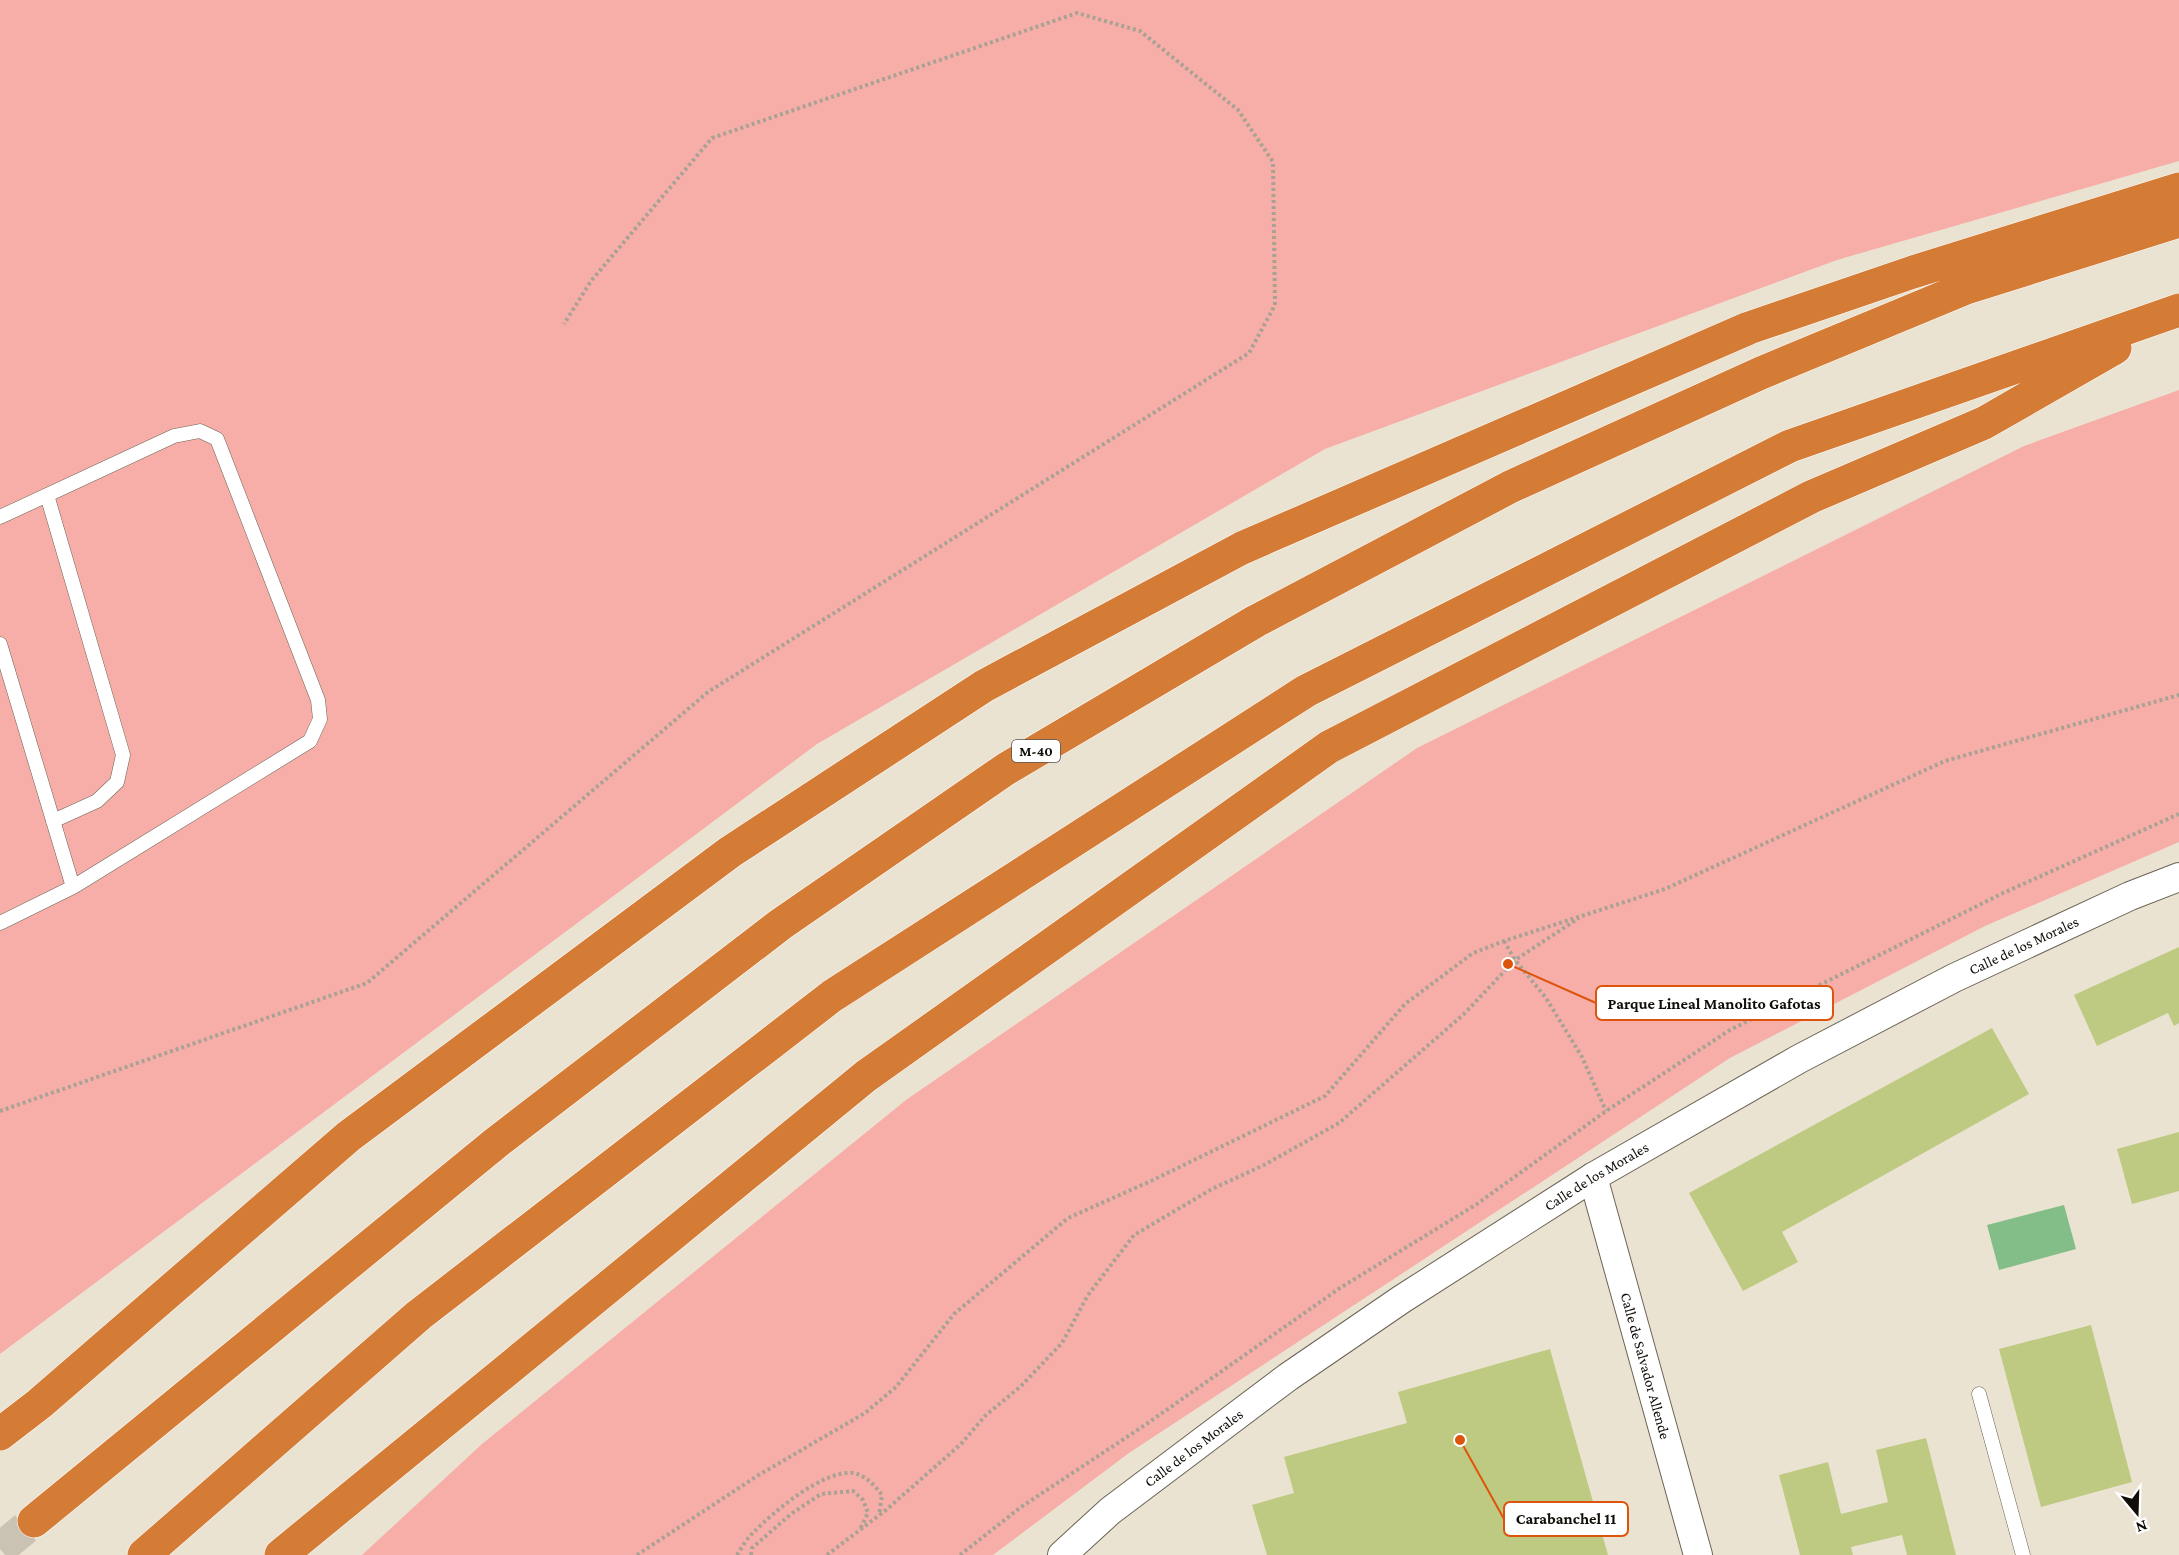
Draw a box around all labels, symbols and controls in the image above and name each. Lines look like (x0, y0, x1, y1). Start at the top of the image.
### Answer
road number: M-40 (1012, 740, 1060, 762)
street label: Calle de los Morales (1967, 913, 2081, 978)
callout: Parque Lineal Manolito Gafotas (1596, 986, 1833, 1020)
text: Parque Lineal Manolito Gafotas (1607, 995, 1821, 1012)
street label: Calle de los Morales (1541, 1139, 1651, 1214)
street label: Calle de Salvador Allende (1618, 1291, 1674, 1441)
street label: Calle de los Morales (1142, 1406, 1246, 1490)
north arrow (2107, 1483, 2167, 1543)
callout: Carabanchel 11 (1504, 1502, 1628, 1536)
text: Carabanchel 11 (1516, 1510, 1616, 1527)
text: N (2134, 1517, 2150, 1537)

